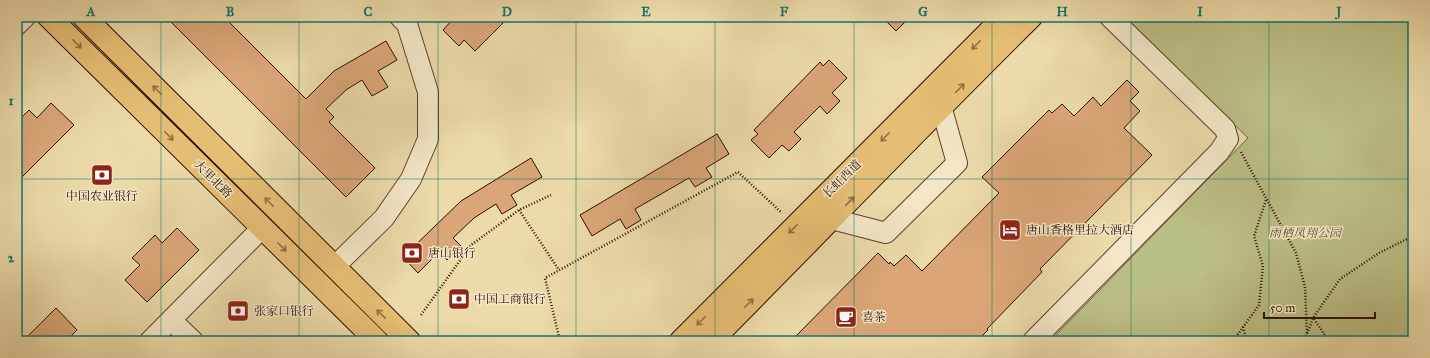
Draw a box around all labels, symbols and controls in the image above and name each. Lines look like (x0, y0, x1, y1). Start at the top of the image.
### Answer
text: A (86, 4, 96, 20)
text: B (226, 4, 235, 20)
text: C (364, 4, 373, 20)
text: D (502, 4, 512, 20)
text: E (641, 4, 651, 20)
text: F (780, 4, 789, 20)
text: G (918, 4, 928, 20)
text: H (1056, 4, 1068, 20)
text: I (1197, 4, 1203, 20)
text: J (1334, 4, 1342, 20)
one-way arrow (72, 39, 82, 49)
one-way arrow (971, 40, 981, 50)
one-way arrow (955, 83, 965, 93)
one-way arrow (152, 85, 162, 95)
text: 1 (8, 93, 14, 109)
one-way arrow (164, 131, 174, 141)
one-way arrow (880, 132, 889, 142)
street label: 大里北路 (191, 157, 235, 201)
street label: 长虹西道 (820, 157, 864, 201)
bank icon: 中国农业银行 (89, 162, 115, 188)
place label: 中国农业银行 (66, 189, 138, 203)
one-way arrow (845, 196, 855, 206)
one-way arrow (264, 197, 274, 207)
hotel icon: 唐山香格里拉大酒店 (997, 217, 1023, 243)
place label: 唐山香格里拉大酒店 (1026, 223, 1134, 237)
one-way arrow (788, 224, 798, 234)
park label: 雨栖凤翔公园 (1269, 226, 1343, 240)
bank icon: 唐山银行 (399, 240, 425, 266)
one-way arrow (277, 242, 287, 252)
place label: 唐山银行 (428, 246, 476, 260)
text: 2 (8, 250, 15, 266)
bank icon: 中国工商银行 (446, 286, 472, 312)
place label: 中国工商银行 (474, 292, 546, 306)
scale bar (1264, 294, 1375, 320)
bank icon: 张家口银行 (225, 298, 251, 324)
one-way arrow (744, 298, 754, 308)
text: 50 m (1270, 301, 1295, 315)
place label: 张家口银行 (254, 304, 314, 318)
cafe icon: 喜茶 (833, 304, 859, 330)
one-way arrow (376, 309, 386, 318)
place label: 喜茶 (862, 310, 886, 324)
one-way arrow (696, 316, 706, 326)

